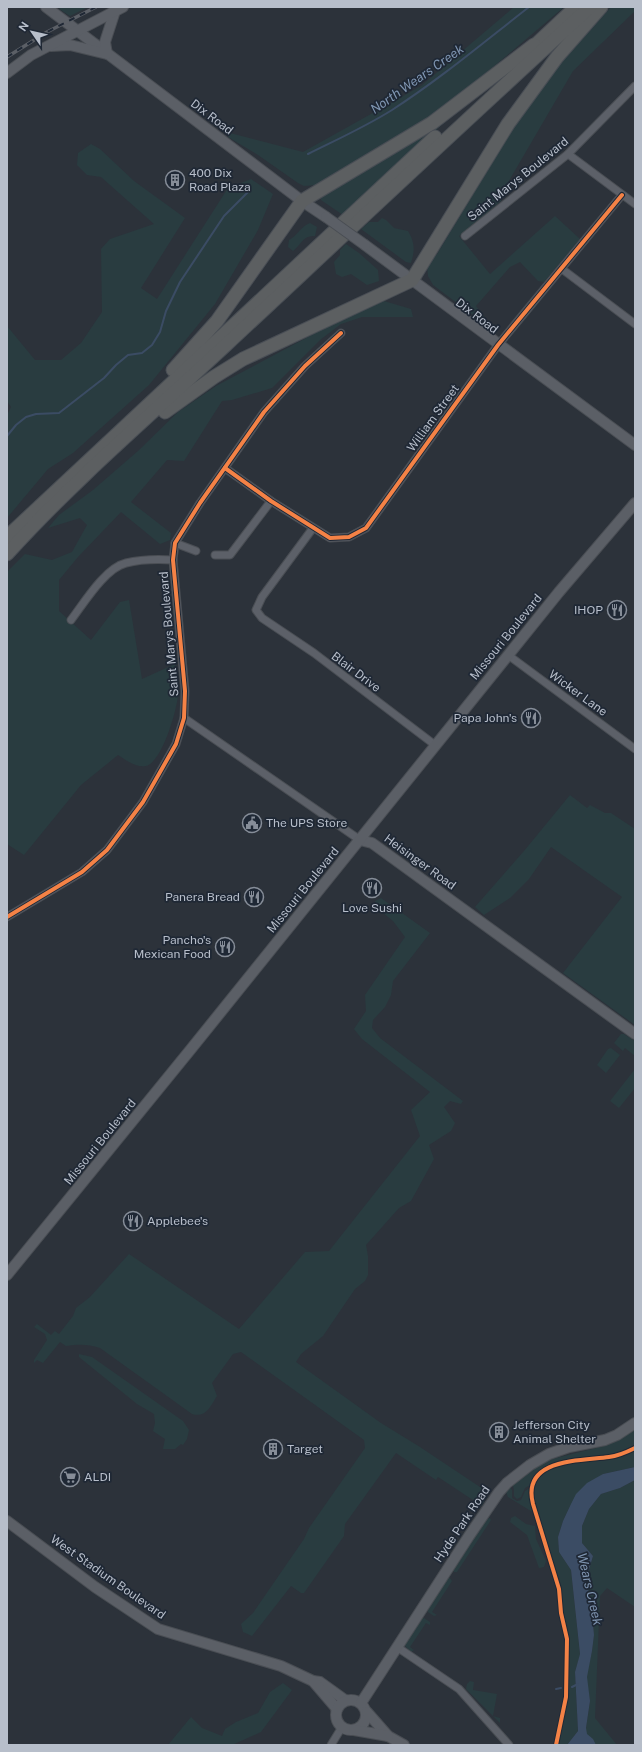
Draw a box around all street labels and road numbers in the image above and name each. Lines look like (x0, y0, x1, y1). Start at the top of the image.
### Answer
street label: Dix Road (188, 97, 236, 137)
street label: Saint Marys Boulevard (465, 134, 571, 224)
street label: Dix Road (453, 296, 501, 336)
street label: William Street (404, 381, 462, 454)
street label: Saint Marys Boulevard (157, 571, 181, 697)
street label: Missouri Boulevard (467, 591, 545, 683)
street label: Blair Drive (329, 649, 383, 695)
street label: Wicker Lane (546, 667, 610, 719)
street label: Heisinger Road (381, 831, 459, 893)
street label: Missouri Boulevard (264, 844, 342, 936)
street label: Missouri Boulevard (61, 1096, 139, 1188)
street label: Hyde Park Road (431, 1483, 493, 1565)
street label: West Stadium Boulevard (48, 1532, 168, 1622)

